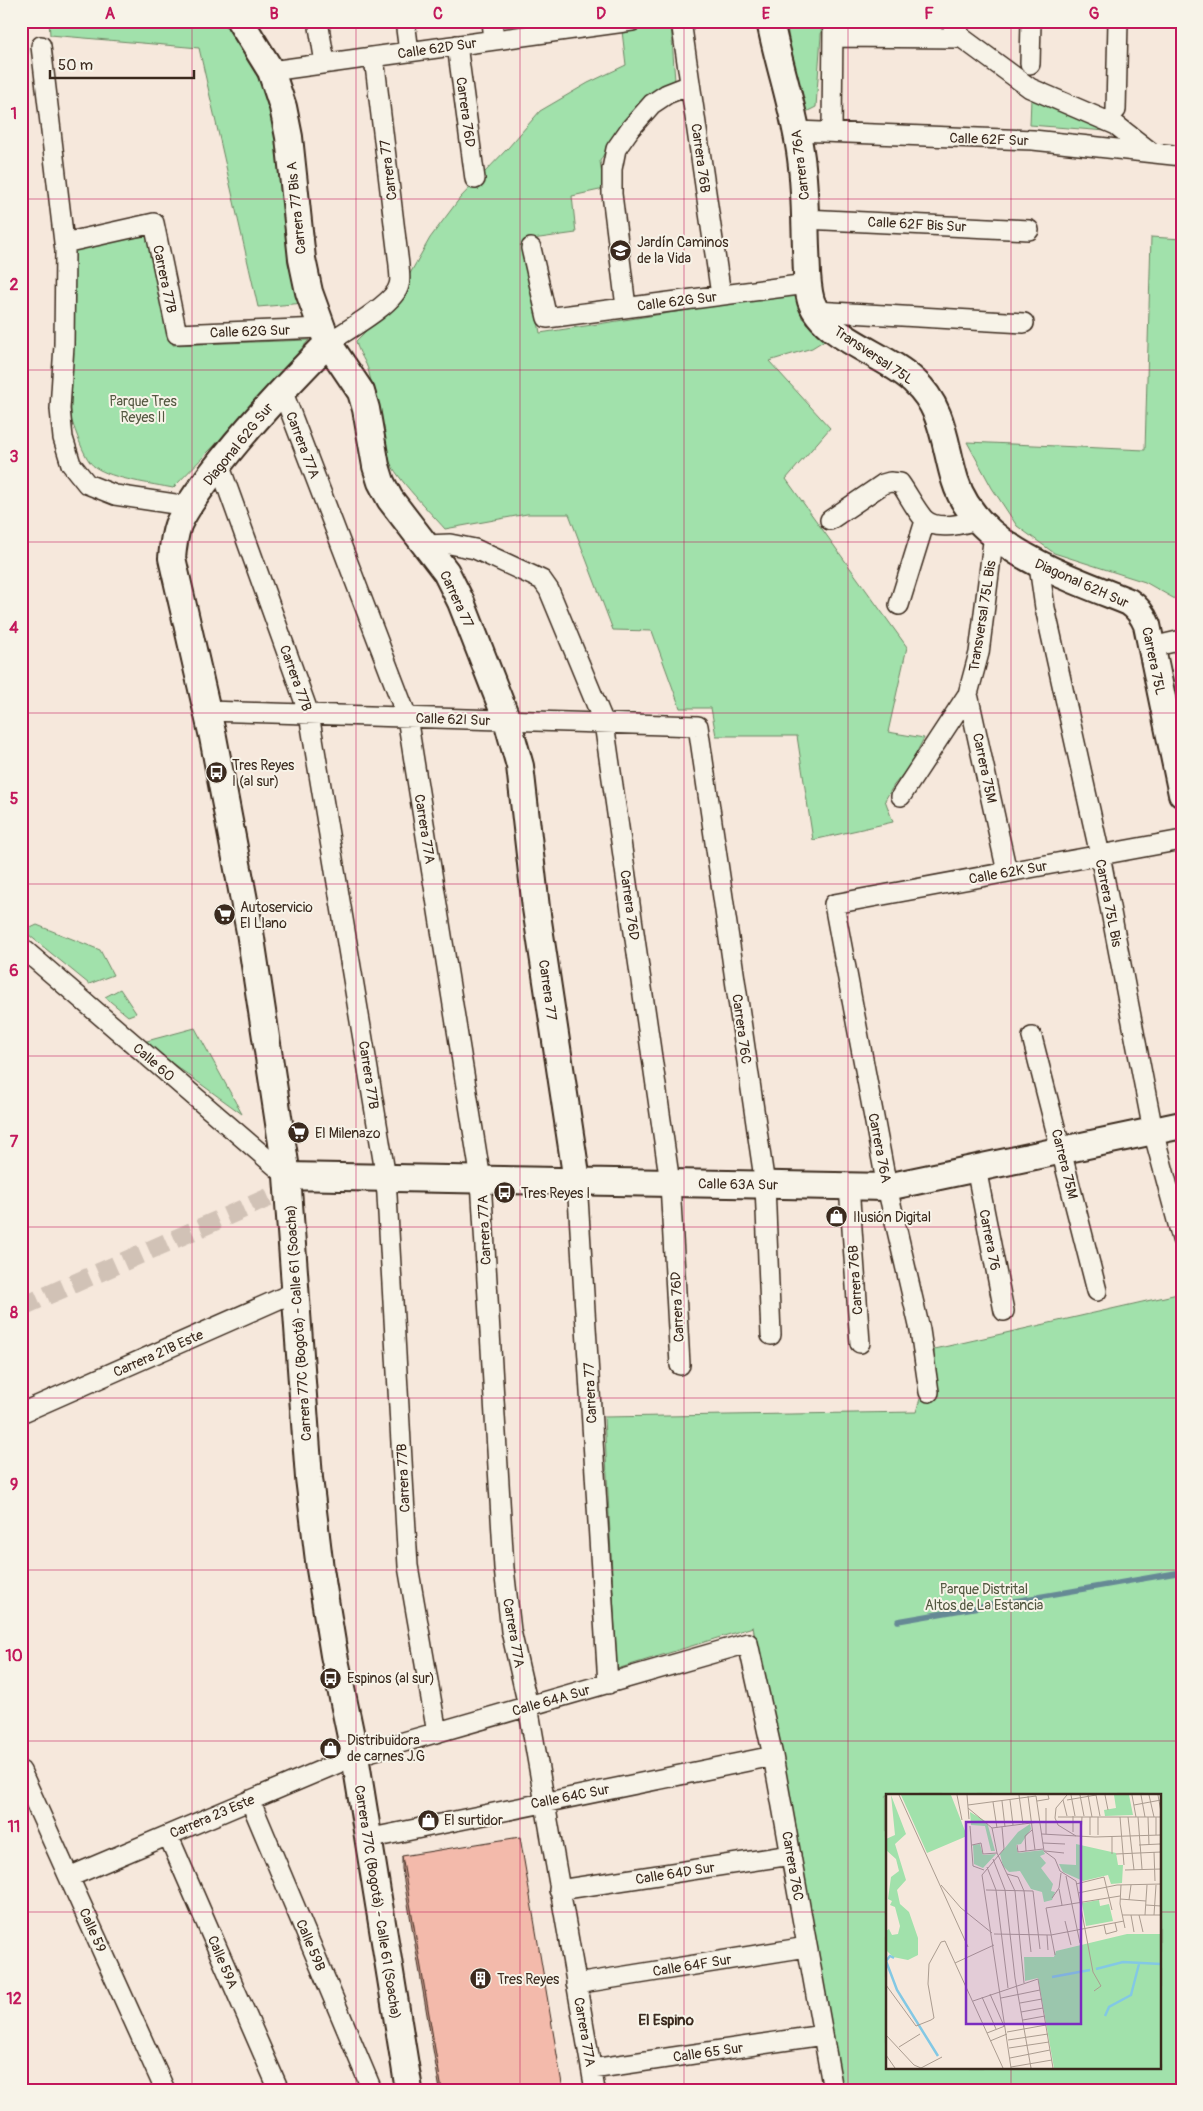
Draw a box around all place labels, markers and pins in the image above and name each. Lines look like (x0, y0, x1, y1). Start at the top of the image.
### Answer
place label: Jardín Caminos de la Vida (637, 234, 729, 267)
school or university icon: Jardín Caminos de la Vida (609, 238, 633, 262)
place label: Tres Reyes I (al sur) (232, 757, 295, 790)
bus stop icon: Tres Reyes I (al sur) (204, 761, 228, 785)
place label: Autoservicio El Llano (240, 899, 313, 932)
supermarket icon: Autoservicio El Llano (212, 903, 236, 927)
supermarket icon: El Milenazo (287, 1121, 311, 1145)
place label: El Milenazo (315, 1125, 381, 1142)
bus stop icon: Tres Reyes I (493, 1181, 517, 1205)
place label: Tres Reyes I (521, 1185, 590, 1202)
shop icon: Ilusión Digital (825, 1205, 849, 1229)
place label: Ilusión Digital (853, 1209, 931, 1226)
bus stop icon: Espinos (al sur) (319, 1666, 343, 1690)
place label: Espinos (al sur) (347, 1670, 435, 1687)
place label: Distribuidora de carnes J.G (347, 1732, 425, 1765)
shop icon: Distribuidora de carnes J.G (319, 1736, 343, 1760)
shop icon: El surtidor (416, 1808, 440, 1832)
place label: El surtidor (444, 1812, 503, 1829)
building icon: Tres Reyes (469, 1967, 493, 1991)
place label: Tres Reyes (497, 1971, 560, 1988)

